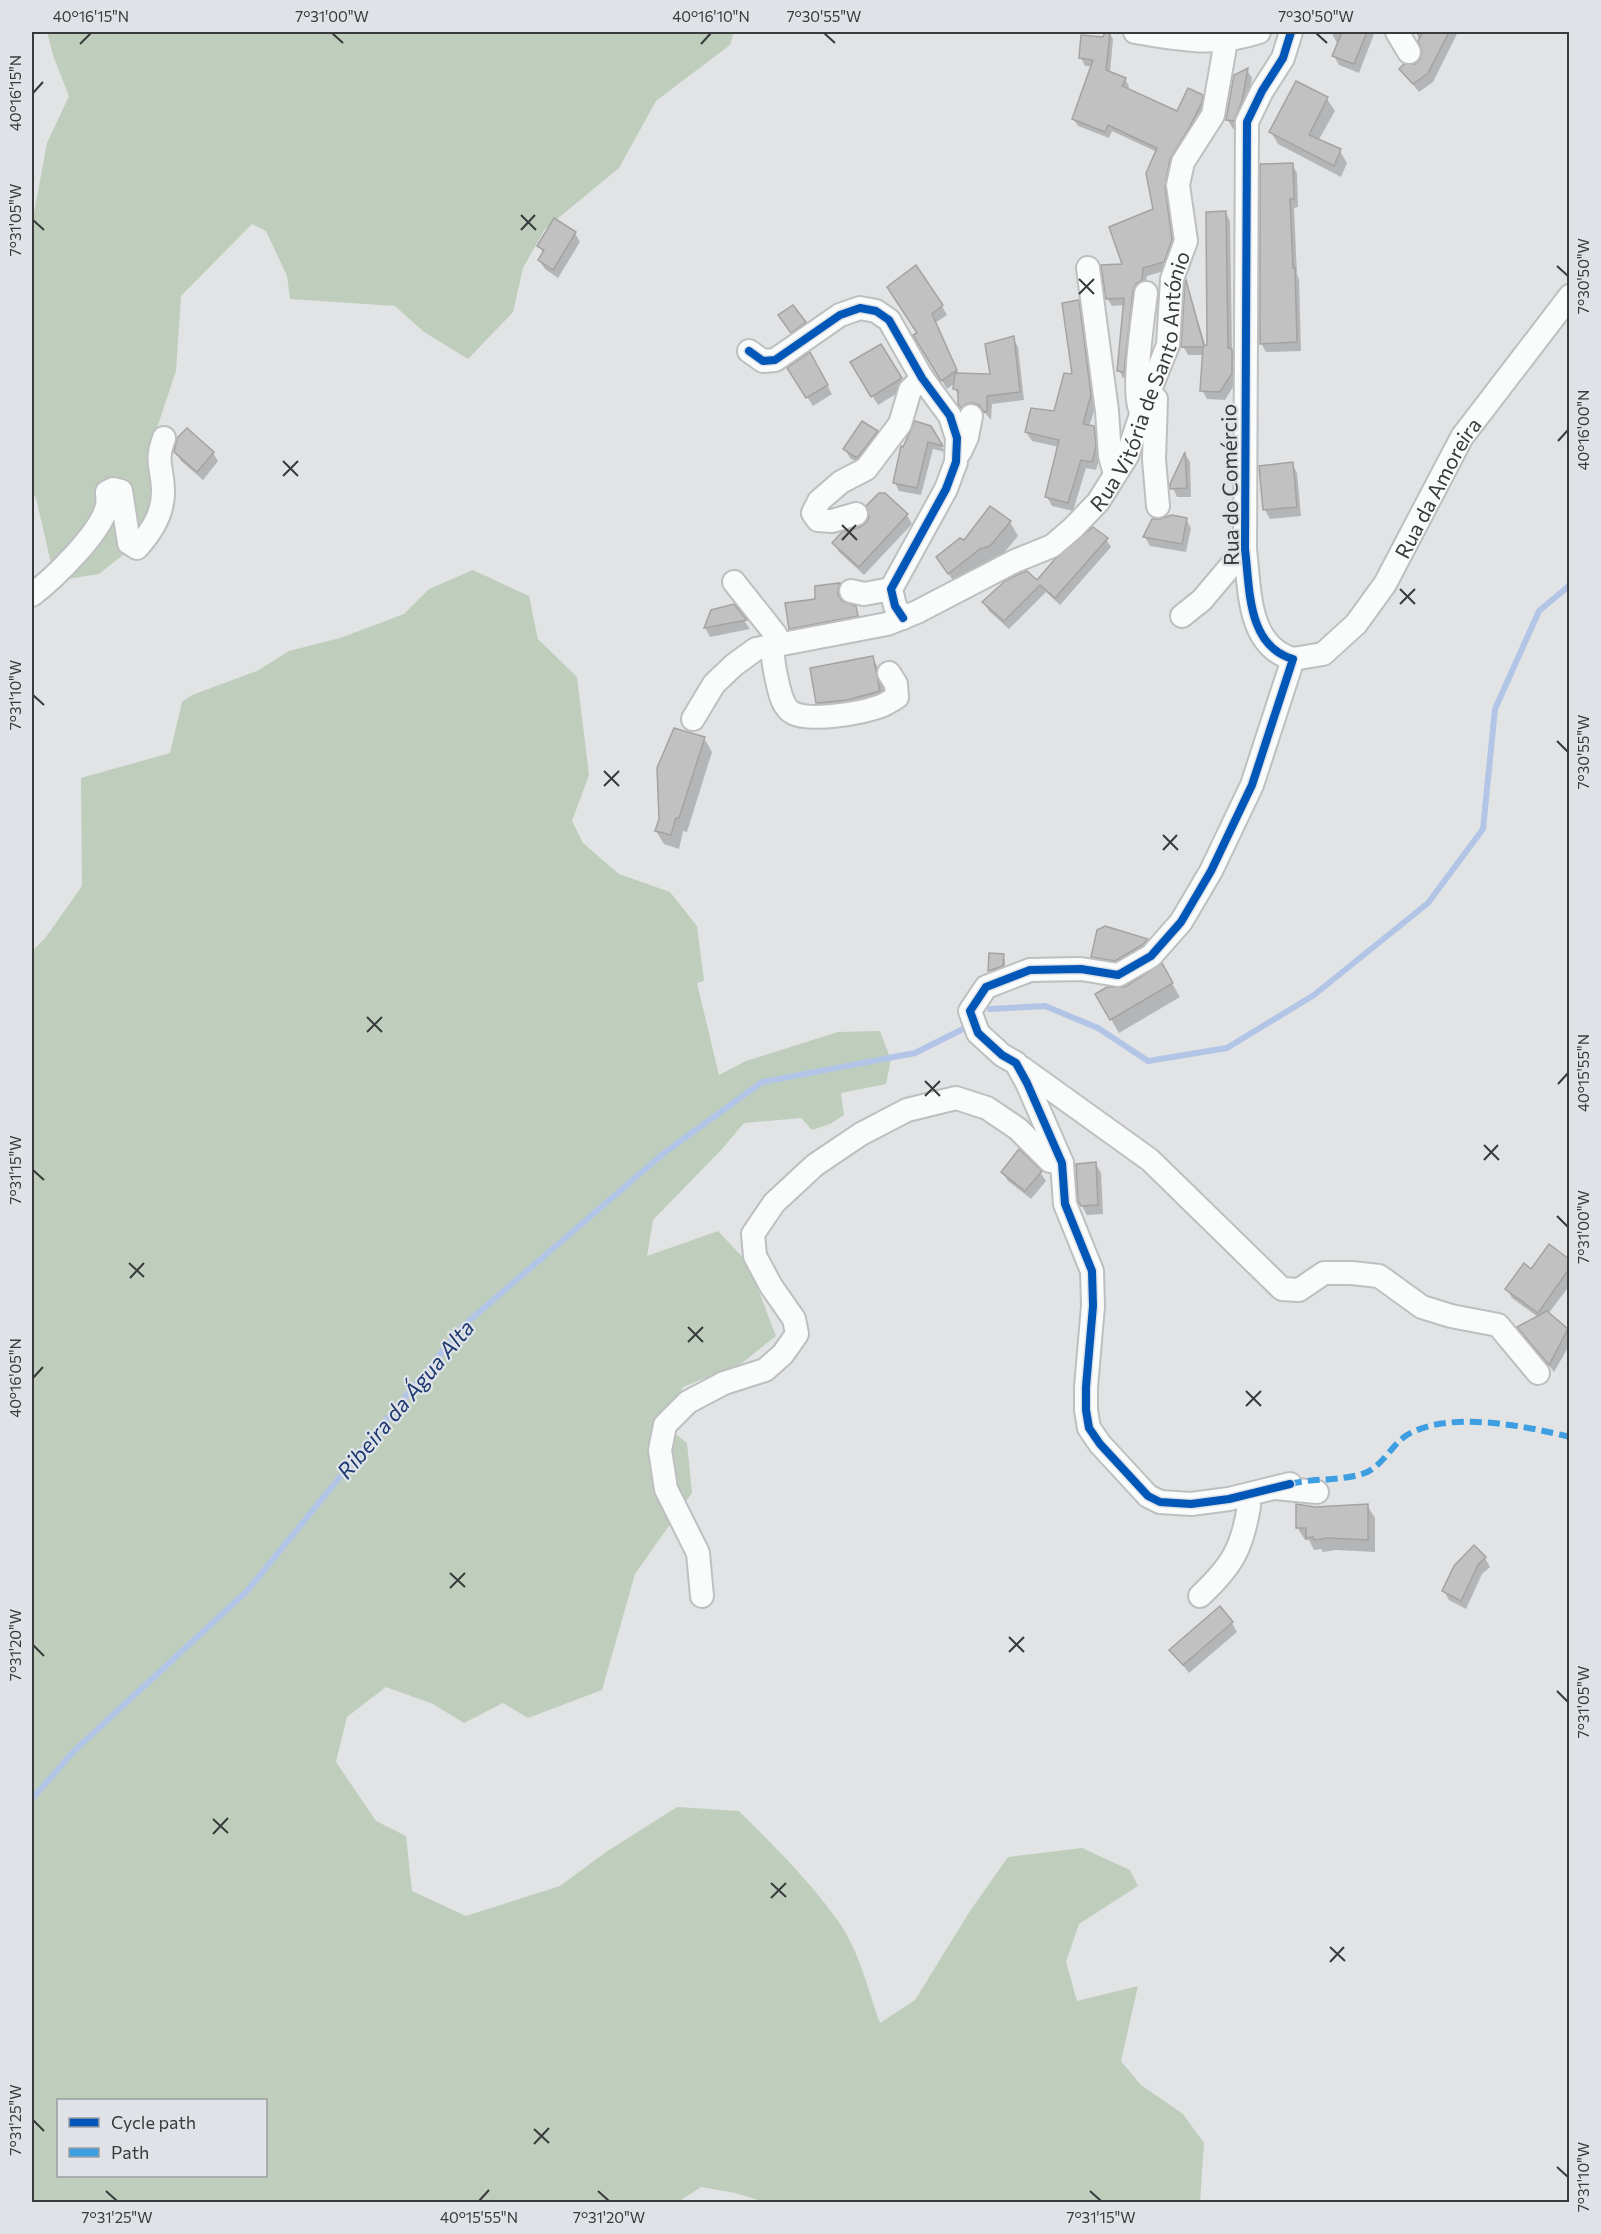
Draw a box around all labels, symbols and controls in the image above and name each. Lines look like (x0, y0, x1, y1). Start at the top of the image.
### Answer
text: 40°16'15"N (53, 7, 129, 25)
text: 7°31'00"W (295, 7, 369, 25)
text: 40°16'10"N (672, 7, 750, 25)
text: 7°30'55"W (787, 7, 861, 25)
text: 7°30'50"W (1278, 7, 1354, 25)
text: 40°16'15"N (6, 55, 24, 131)
text: 7°31'05"W (6, 184, 24, 256)
text: 7°30'50"W (1574, 238, 1592, 314)
street label: Rua Vitória de Santo António (1084, 247, 1194, 516)
text: 40°16'00"N (1574, 390, 1592, 470)
street label: Rua do Comércio (1215, 404, 1243, 566)
street label: Rua da Amoreira (1388, 412, 1485, 562)
text: 7°31'10"W (6, 660, 24, 730)
text: 7°30'55"W (1574, 715, 1592, 789)
text: 40°15'55"N (1574, 1034, 1592, 1112)
text: 7°31'15"W (6, 1136, 24, 1205)
text: 7°31'00"W (1574, 1190, 1592, 1264)
water label: Ribeira da Água Alta (331, 1314, 479, 1484)
text: 40°16'05"N (6, 1338, 24, 1418)
text: 7°31'20"W (6, 1609, 24, 1681)
text: 7°31'05"W (1574, 1666, 1592, 1738)
text: 7°31'25"W (6, 2085, 24, 2155)
legend (57, 2099, 267, 2177)
text: Cycle path (111, 2111, 196, 2133)
text: Path (111, 2141, 149, 2163)
text: 7°31'10"W (1574, 2142, 1592, 2212)
text: 7°31'25"W (82, 2208, 152, 2226)
text: 40°15'55"N (440, 2208, 518, 2226)
text: 7°31'20"W (573, 2208, 645, 2226)
text: 7°31'15"W (1067, 2208, 1136, 2226)

